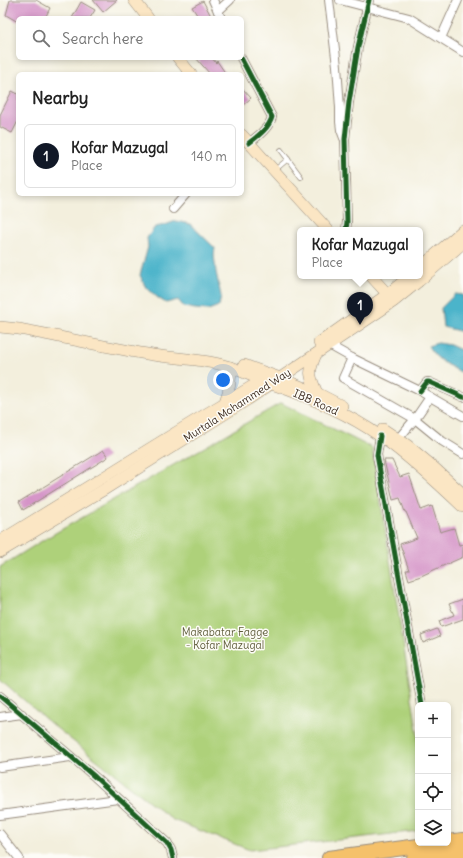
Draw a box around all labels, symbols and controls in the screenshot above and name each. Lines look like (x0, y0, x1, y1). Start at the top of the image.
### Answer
search box (16, 16, 244, 60)
icon: search (30, 27, 52, 49)
text: Search here (62, 29, 143, 48)
text: Nearby (32, 87, 88, 109)
text: Kofar Mazugal (71, 138, 168, 157)
text: 1 (43, 148, 49, 165)
text: 140 m (191, 148, 227, 165)
text: Place (71, 157, 102, 174)
popup (297, 227, 423, 279)
text: Kofar Mazugal (311, 235, 409, 254)
text: Place (311, 254, 343, 271)
pin: 1 (347, 292, 373, 325)
street label: Murtala Mohammed Way (181, 365, 293, 445)
your location (213, 370, 233, 390)
street label: IBB Road (291, 386, 341, 418)
park label: Makabatar Fagge - Kofar Mazugal (182, 625, 268, 652)
map controls (415, 702, 451, 846)
button: + (415, 702, 451, 738)
button: − (415, 738, 451, 774)
button: locate (415, 774, 451, 810)
button: layers (415, 810, 451, 846)

